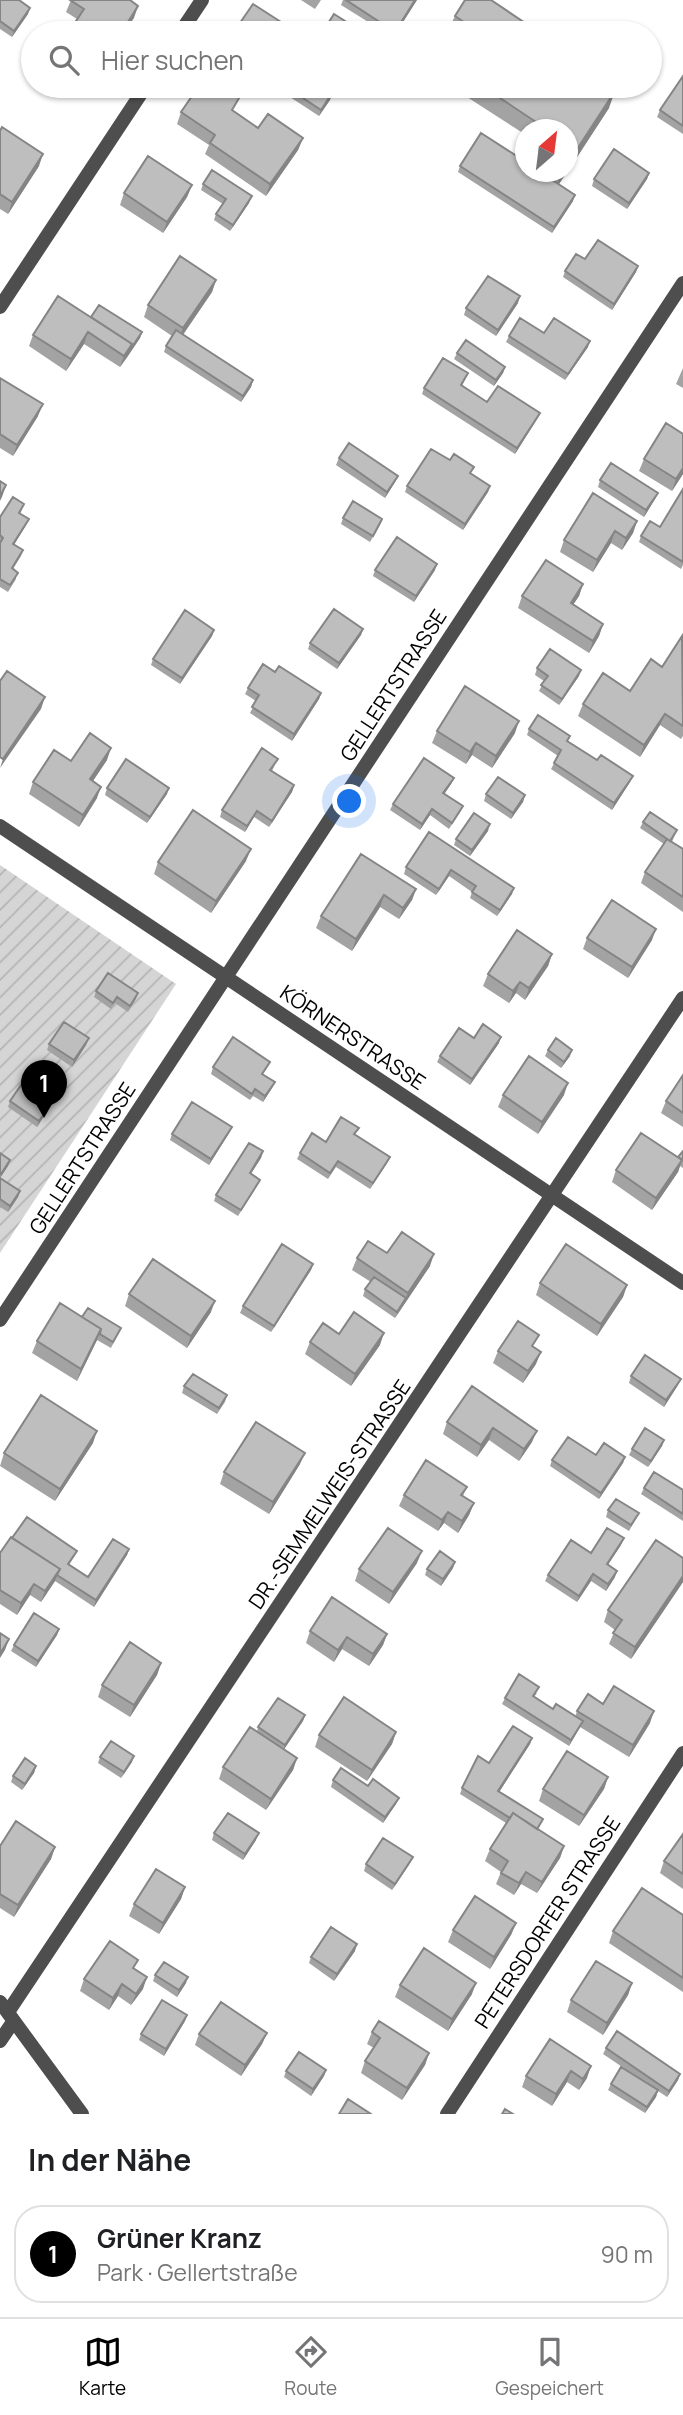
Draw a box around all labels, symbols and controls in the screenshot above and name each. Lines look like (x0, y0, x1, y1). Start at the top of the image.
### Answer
search box (21, 21, 662, 98)
icon: search (45, 41, 83, 79)
text: Hier suchen (101, 42, 244, 78)
north arrow (515, 119, 578, 182)
street label: GELLERTSTRASSE (333, 604, 453, 766)
your location (332, 784, 366, 818)
street label: KÖRNERSTRASSE (275, 978, 431, 1096)
pin: 1 (21, 1060, 67, 1118)
street label: GELLERTSTRASSE (22, 1077, 142, 1239)
street label: DR.-SEMMELWEIS-STRASSE (242, 1374, 416, 1614)
street label: PETERSDORFER STRASSE (468, 1811, 626, 2033)
text: In der Nähe (28, 2139, 191, 2180)
text: Grüner Kranz (97, 2220, 262, 2256)
text: 1 (48, 2238, 58, 2270)
text: 90 m (601, 2238, 653, 2270)
text: Park · Gellertstraße (97, 2256, 298, 2288)
tab: Karte (79, 2333, 126, 2401)
tab: Route (284, 2333, 337, 2401)
tab: Gespeichert (495, 2333, 604, 2401)

